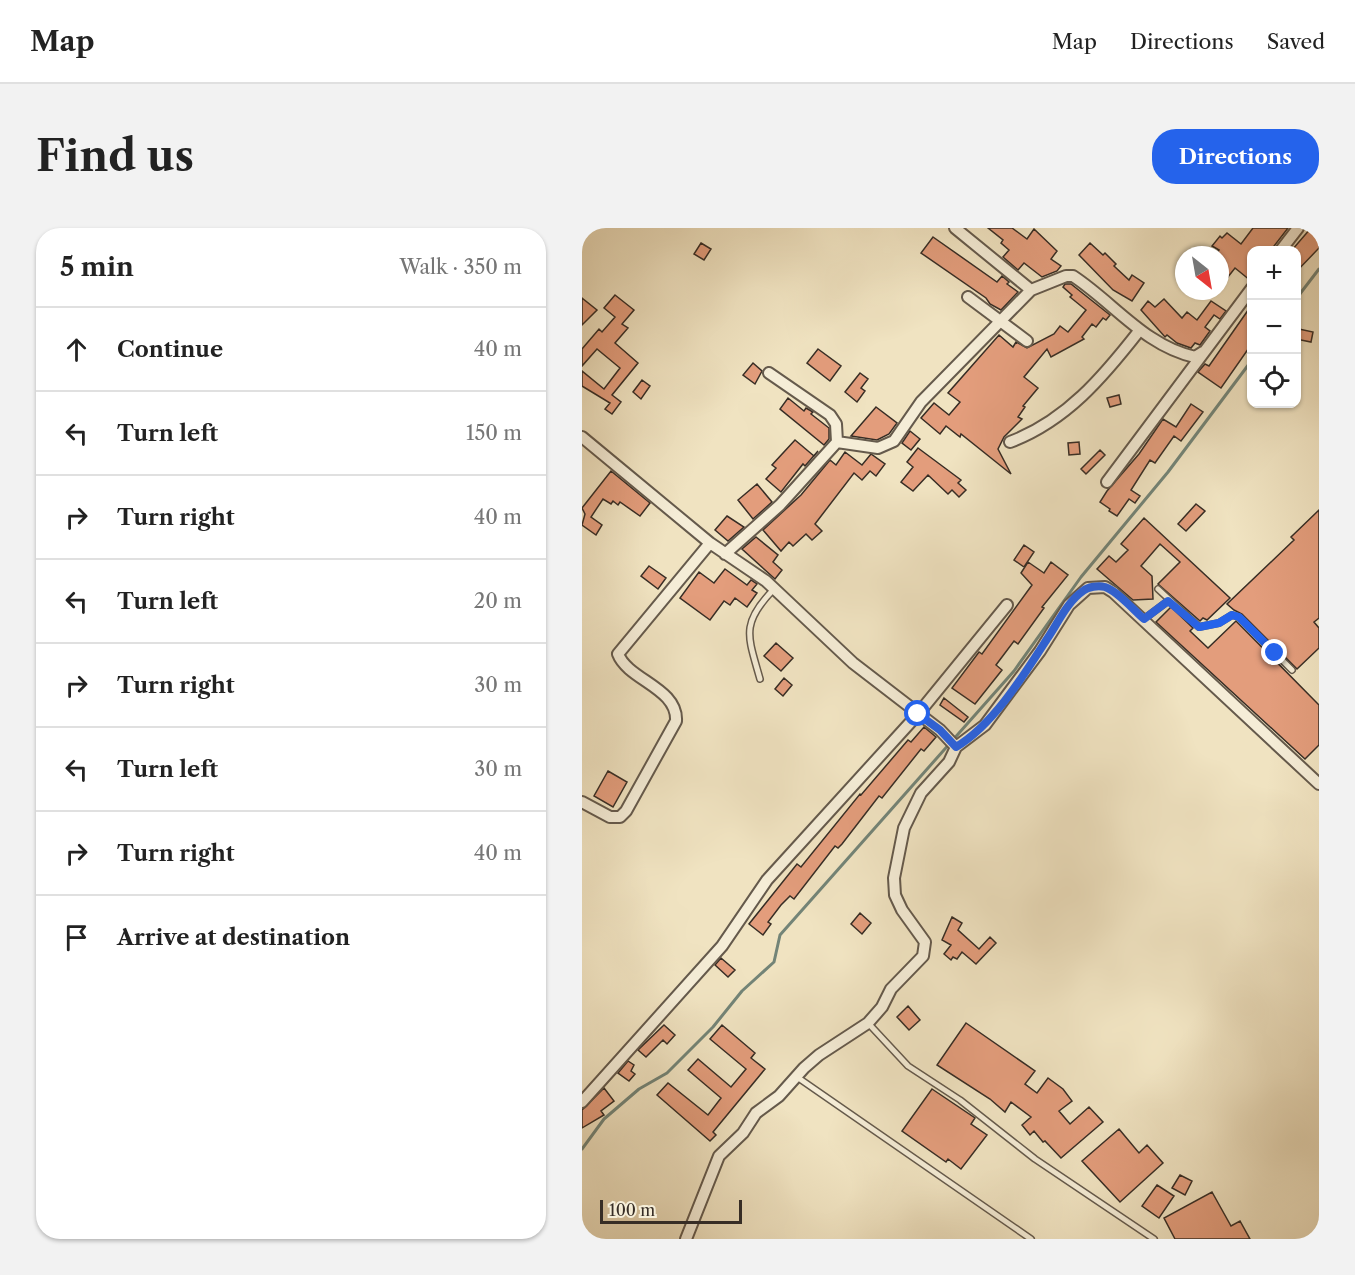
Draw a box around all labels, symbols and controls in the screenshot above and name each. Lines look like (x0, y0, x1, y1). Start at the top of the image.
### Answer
text: Map (30, 24, 94, 58)
text: Map (1052, 29, 1097, 54)
text: Directions (1130, 29, 1234, 54)
text: Saved (1267, 29, 1325, 54)
button: Directions (1152, 129, 1319, 184)
text: Find us (36, 130, 194, 182)
north arrow (1175, 246, 1229, 300)
map controls (1247, 246, 1301, 408)
button: + (1247, 246, 1301, 300)
text: 5 min (60, 251, 134, 283)
text: Walk · 350 m (399, 255, 522, 279)
button: − (1247, 300, 1301, 354)
icon: ahead (60, 333, 93, 366)
text: Continue (117, 336, 223, 363)
text: 40 m (474, 337, 522, 361)
button: locate (1247, 354, 1301, 408)
icon: left (60, 417, 93, 450)
text: Turn left (117, 420, 218, 447)
text: 150 m (466, 421, 522, 445)
icon: right (60, 501, 93, 534)
text: Turn right (117, 504, 235, 531)
text: 40 m (474, 505, 522, 529)
icon: left (60, 585, 93, 618)
text: Turn left (117, 588, 218, 615)
text: 20 m (474, 589, 522, 613)
route end (1261, 639, 1287, 665)
icon: right (60, 669, 93, 702)
text: Turn right (117, 672, 235, 699)
text: 30 m (474, 673, 522, 697)
route start (904, 700, 930, 726)
icon: left (60, 753, 93, 786)
text: Turn left (117, 756, 218, 783)
text: 30 m (474, 757, 522, 781)
icon: right (60, 837, 93, 870)
text: Turn right (117, 840, 235, 867)
text: 40 m (474, 841, 522, 865)
icon: arrive (60, 921, 93, 954)
text: Arrive at destination (117, 924, 350, 951)
scale bar (600, 1197, 742, 1224)
text: 100 m (609, 1200, 655, 1220)

